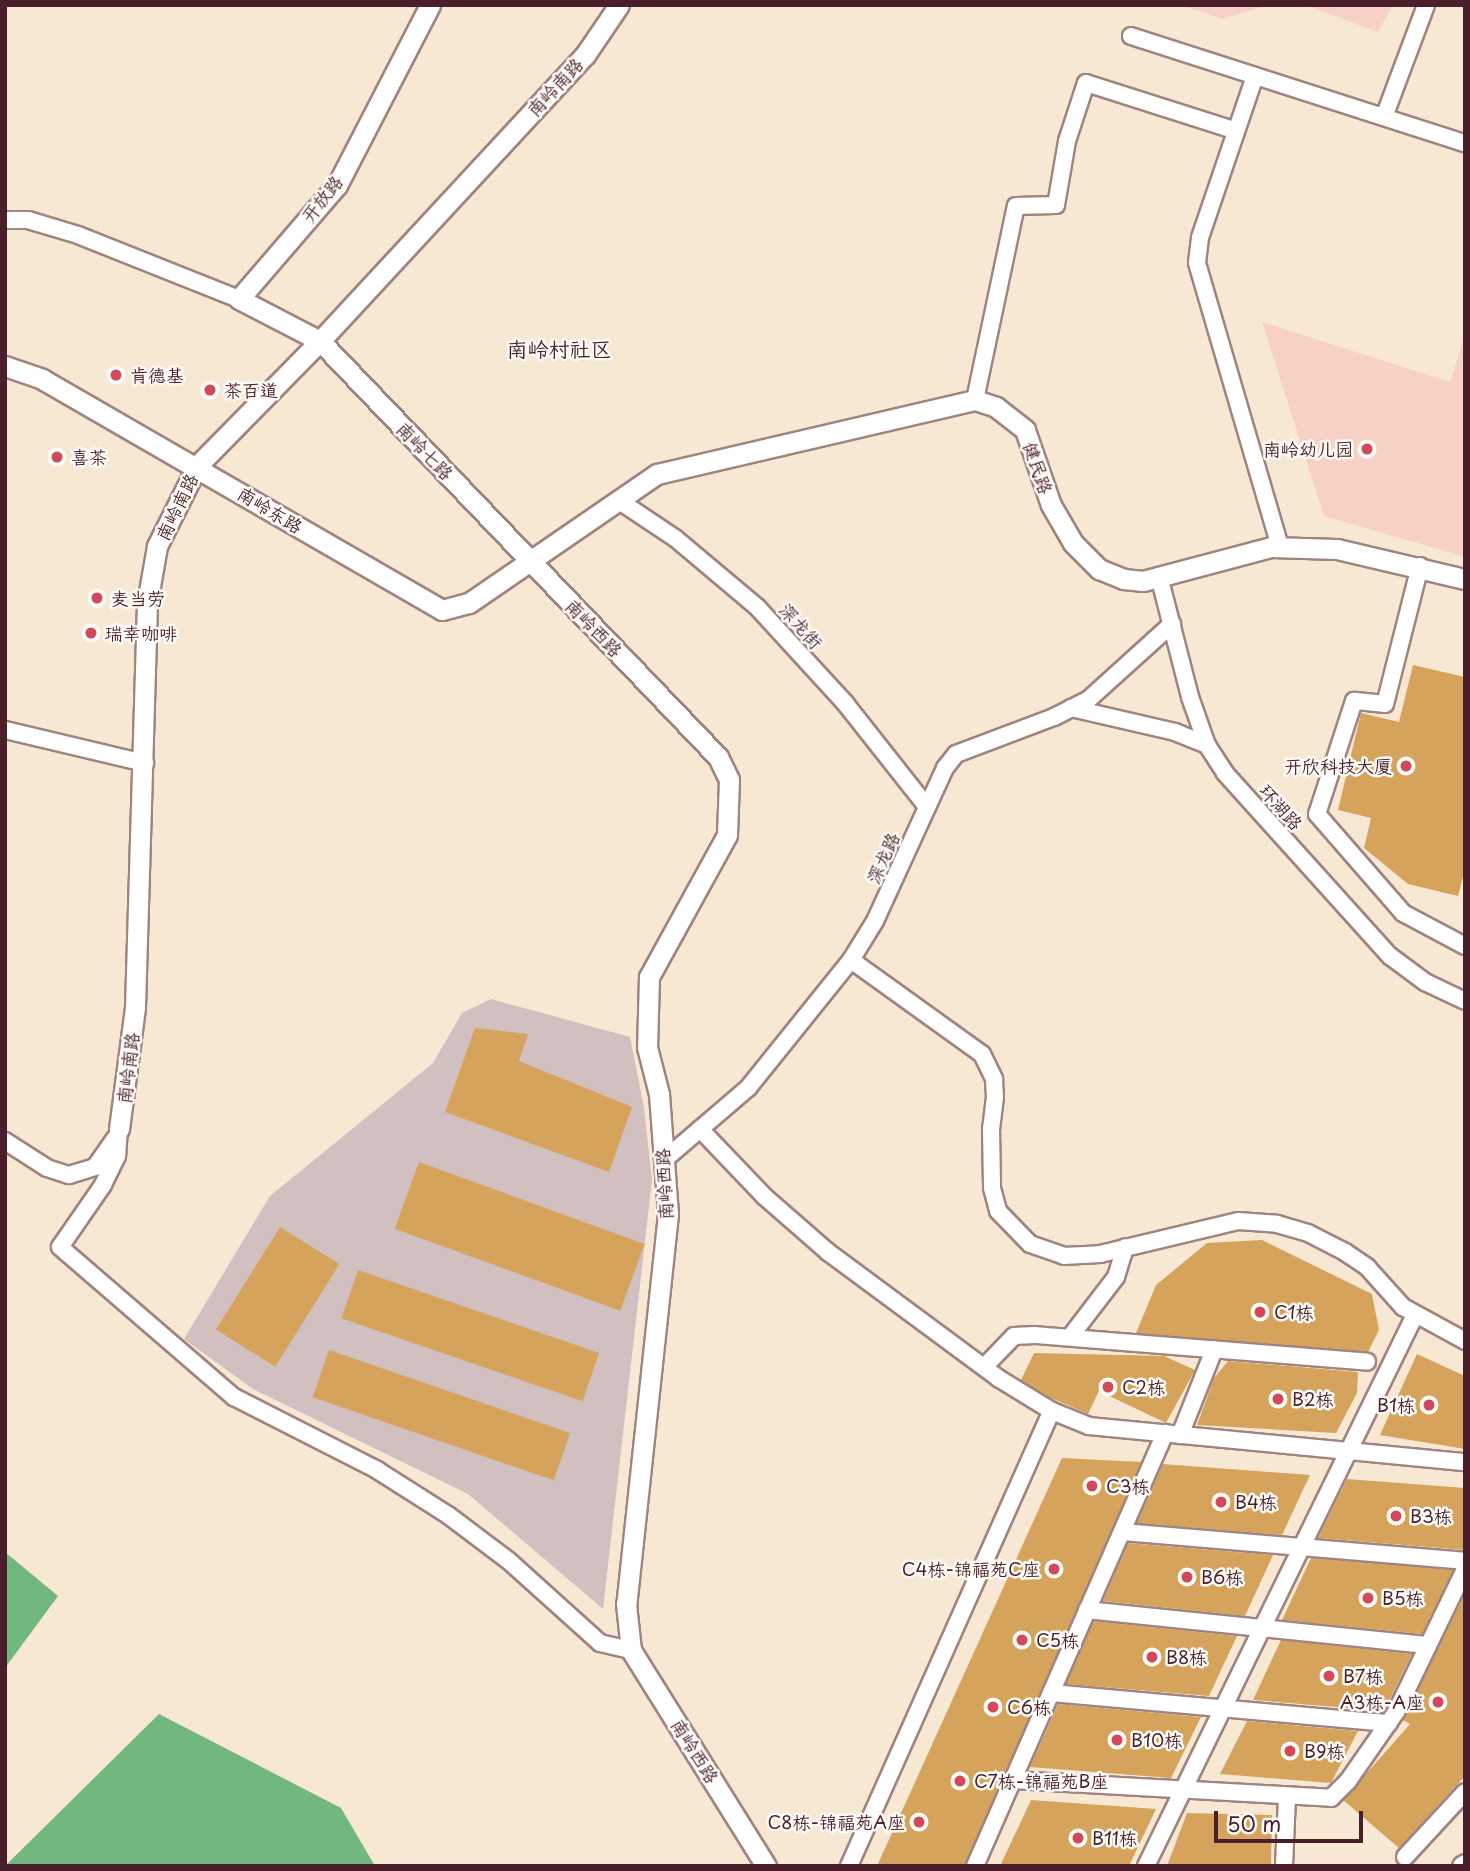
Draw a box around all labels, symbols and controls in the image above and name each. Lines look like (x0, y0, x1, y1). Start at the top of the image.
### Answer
street label: 南岭南路 (523, 53, 587, 121)
street label: 开放路 (297, 171, 347, 227)
district label: 南岭村社区 (507, 335, 611, 361)
place label: 肯德基 (130, 364, 184, 386)
marker: 肯德基 (108, 367, 124, 383)
place label: 茶百道 (224, 379, 278, 401)
marker: 茶百道 (202, 382, 218, 398)
street label: 南岭七路 (392, 418, 458, 484)
place label: 南岭幼儿园 (1263, 438, 1353, 460)
street label: 健民路 (1019, 439, 1057, 497)
marker: 南岭幼儿园 (1359, 441, 1375, 457)
place label: 喜茶 (71, 446, 107, 468)
marker: 喜茶 (49, 449, 65, 465)
street label: 南岭南路 (152, 470, 202, 544)
street label: 南岭东路 (234, 482, 306, 538)
place label: 麦当劳 (111, 587, 165, 609)
marker: 麦当劳 (89, 590, 105, 606)
street label: 南岭西路 (561, 595, 627, 661)
street label: 深龙街 (775, 599, 827, 653)
place label: 瑞幸咖啡 (105, 622, 177, 644)
marker: 瑞幸咖啡 (83, 625, 99, 641)
place label: 开欣科技大厦 (1284, 755, 1392, 777)
marker: 开欣科技大厦 (1398, 758, 1414, 774)
street label: 环湖路 (1255, 780, 1307, 834)
street label: 深龙路 (862, 829, 904, 887)
street label: 南岭南路 (113, 1031, 143, 1105)
street label: 南岭西路 (651, 1147, 677, 1221)
place label: C1栋 (1274, 1301, 1314, 1323)
marker: C1栋 (1252, 1304, 1268, 1320)
place label: C2栋 (1122, 1376, 1165, 1398)
marker: C2栋 (1100, 1379, 1116, 1395)
place label: B2栋 (1292, 1388, 1334, 1410)
marker: B2栋 (1270, 1391, 1286, 1407)
place label: B1栋 (1377, 1394, 1415, 1416)
marker: B1栋 (1421, 1397, 1437, 1413)
place label: C3栋 (1106, 1475, 1150, 1497)
marker: C3栋 (1084, 1478, 1100, 1494)
place label: B4栋 (1235, 1491, 1277, 1513)
marker: B4栋 (1213, 1494, 1229, 1510)
place label: B3栋 (1410, 1505, 1452, 1527)
marker: B3栋 (1388, 1508, 1404, 1524)
place label: C4栋-锦福苑C座 (902, 1558, 1040, 1580)
marker: C4栋-锦福苑C座 (1046, 1561, 1062, 1577)
place label: B6栋 (1201, 1566, 1243, 1588)
marker: B6栋 (1179, 1569, 1195, 1585)
place label: B5栋 (1382, 1587, 1423, 1609)
marker: B5栋 (1360, 1590, 1376, 1606)
place label: C5栋 (1036, 1629, 1079, 1651)
marker: C5栋 (1014, 1632, 1030, 1648)
place label: B8栋 (1166, 1646, 1207, 1668)
marker: B8栋 (1144, 1649, 1160, 1665)
place label: B7栋 (1343, 1665, 1383, 1687)
marker: B7栋 (1321, 1668, 1337, 1684)
place label: A3栋-A座 (1340, 1691, 1424, 1713)
marker: A3栋-A座 (1430, 1694, 1446, 1710)
place label: C6栋 (1007, 1696, 1051, 1718)
marker: C6栋 (985, 1699, 1001, 1715)
street label: 南岭西路 (667, 1715, 723, 1787)
place label: B10栋 (1131, 1729, 1182, 1751)
marker: B10栋 (1109, 1732, 1125, 1748)
place label: B9栋 (1304, 1740, 1344, 1762)
marker: B9栋 (1282, 1743, 1298, 1759)
place label: C7栋-锦福苑B座 (974, 1770, 1108, 1792)
marker: C7栋-锦福苑B座 (952, 1773, 968, 1789)
scale bar (1218, 1798, 1367, 1842)
text: 50 m (1227, 1807, 1281, 1839)
place label: C8栋-锦福苑A座 (767, 1811, 905, 1833)
marker: C8栋-锦福苑A座 (911, 1814, 927, 1830)
place label: B11栋 (1092, 1827, 1137, 1849)
marker: B11栋 (1070, 1830, 1086, 1846)

